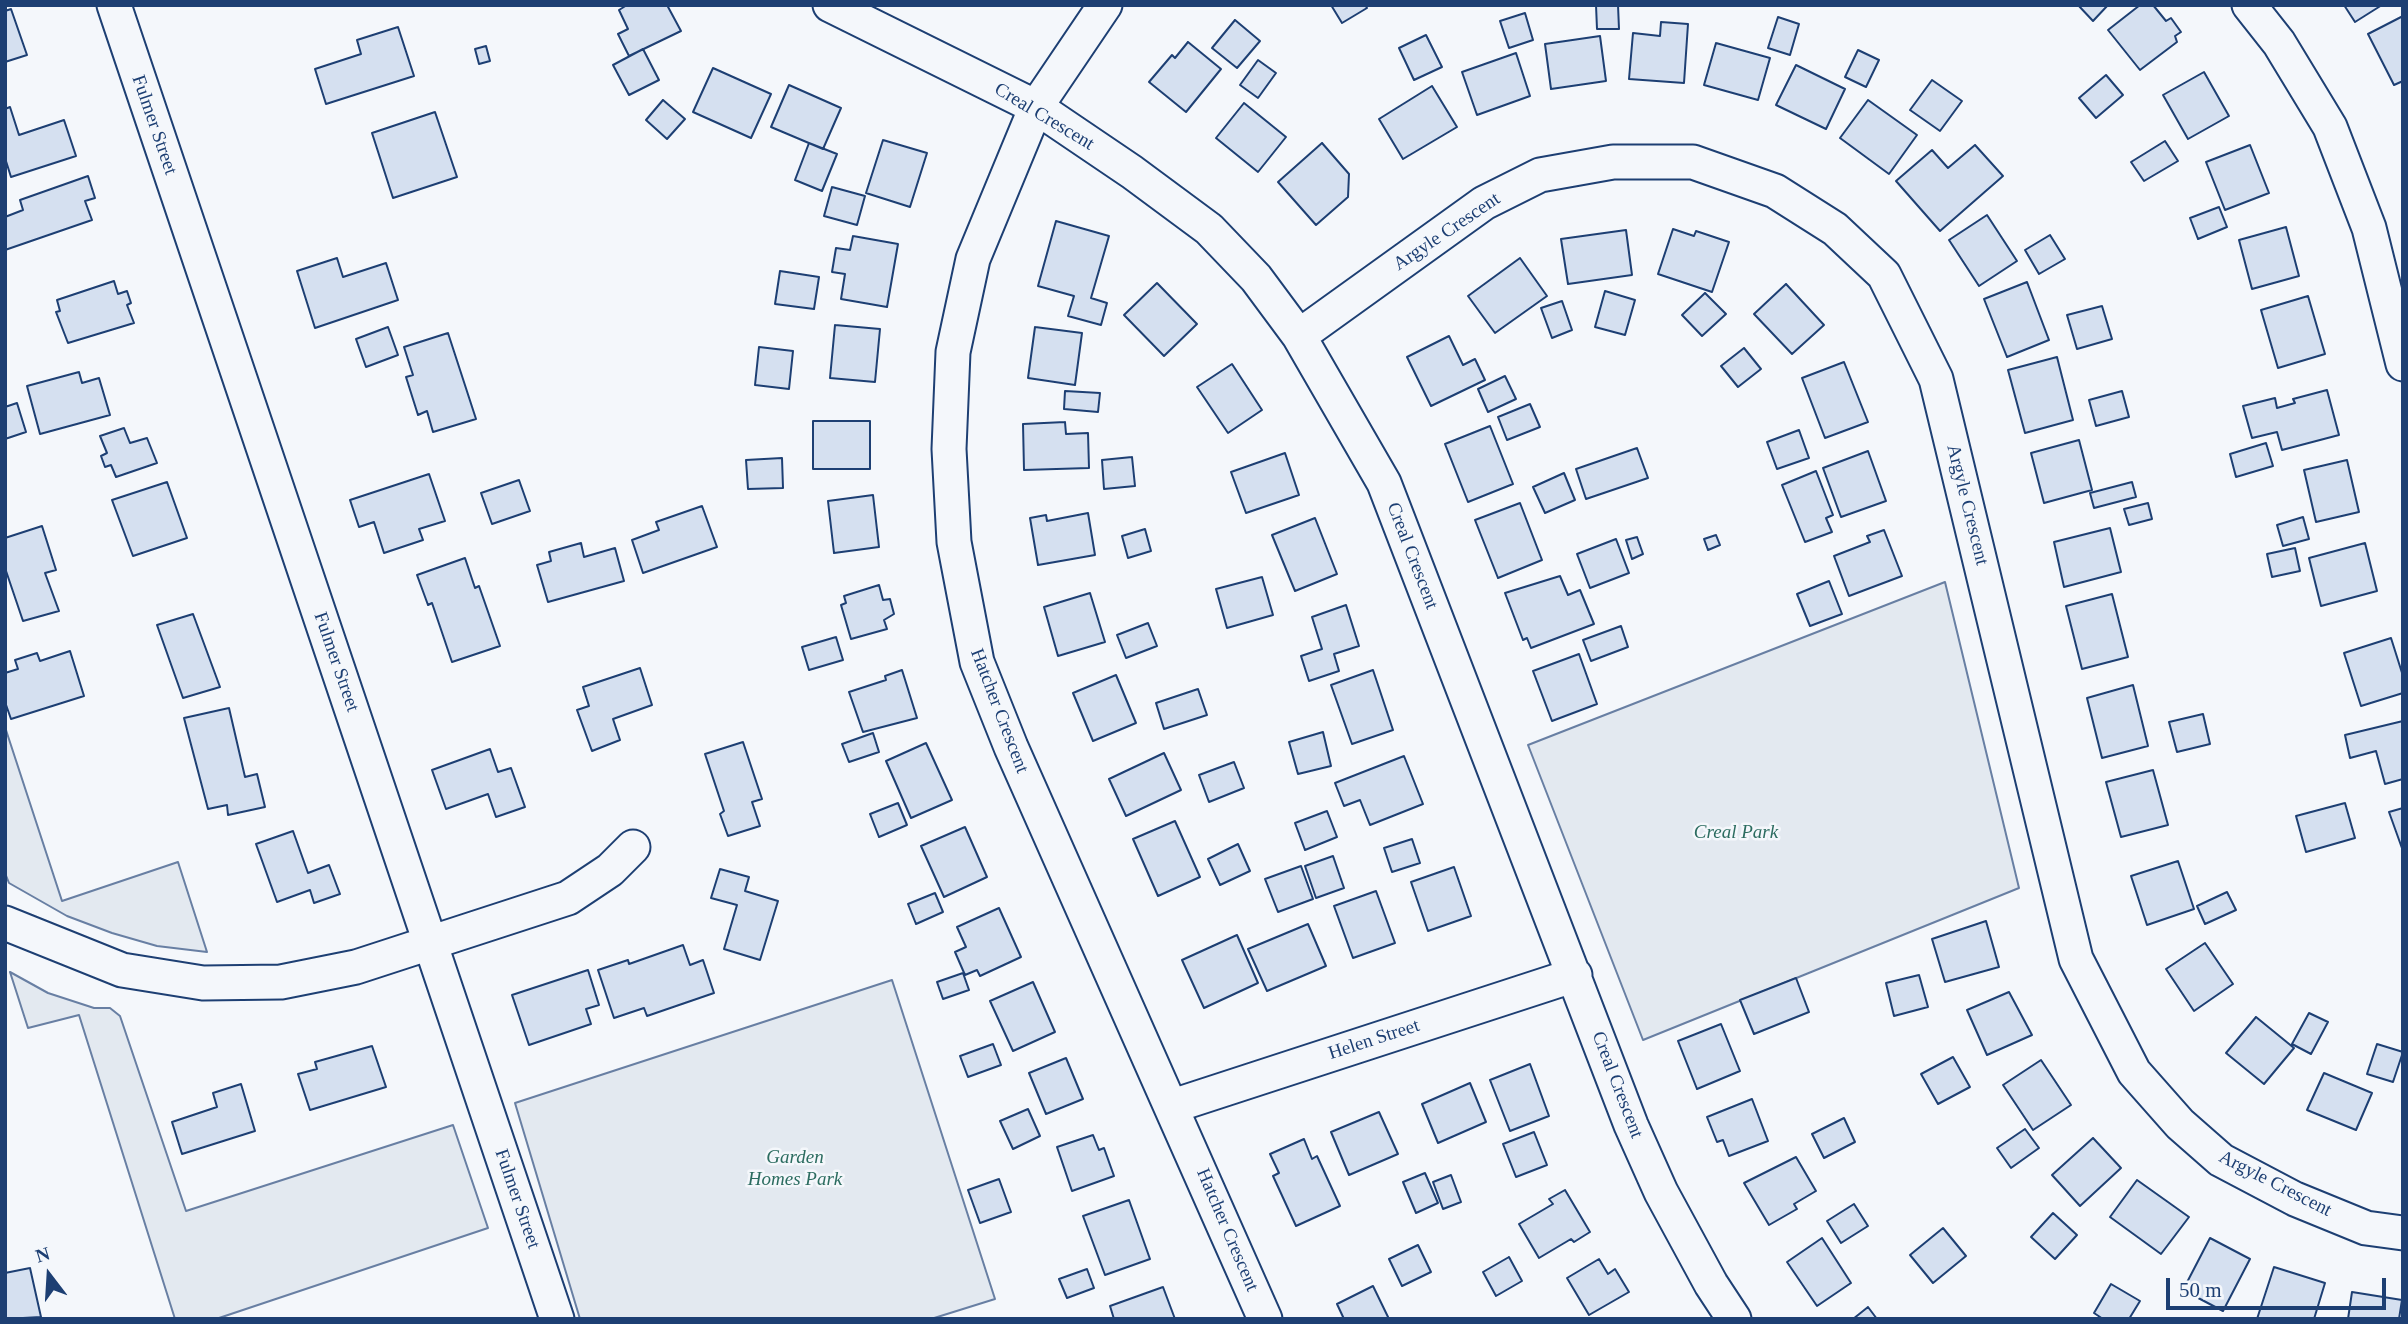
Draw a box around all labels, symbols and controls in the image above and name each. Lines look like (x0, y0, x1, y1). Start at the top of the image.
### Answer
street label: Fulmer Street (126, 72, 182, 178)
street label: Creal Crescent (990, 78, 1098, 156)
street label: Argyle Crescent (1389, 188, 1505, 276)
street label: Argyle Crescent (1941, 442, 1993, 568)
street label: Creal Crescent (1381, 499, 1443, 613)
street label: Fulmer Street (308, 609, 364, 715)
street label: Hatcher Crescent (965, 646, 1033, 776)
park label: Creal Park (1694, 822, 1778, 844)
street label: Helen Street (1326, 1015, 1422, 1065)
street label: Creal Crescent (1586, 1028, 1648, 1142)
street label: Fulmer Street (489, 1146, 545, 1252)
street label: Argyle Crescent (2215, 1146, 2335, 1222)
park label: Garden Homes Park (748, 1147, 842, 1191)
street label: Hatcher Crescent (1191, 1165, 1263, 1295)
north arrow (14, 1240, 84, 1310)
text: N (33, 1242, 52, 1266)
scale bar (2170, 1264, 2390, 1308)
text: 50 m (2179, 1278, 2222, 1302)

